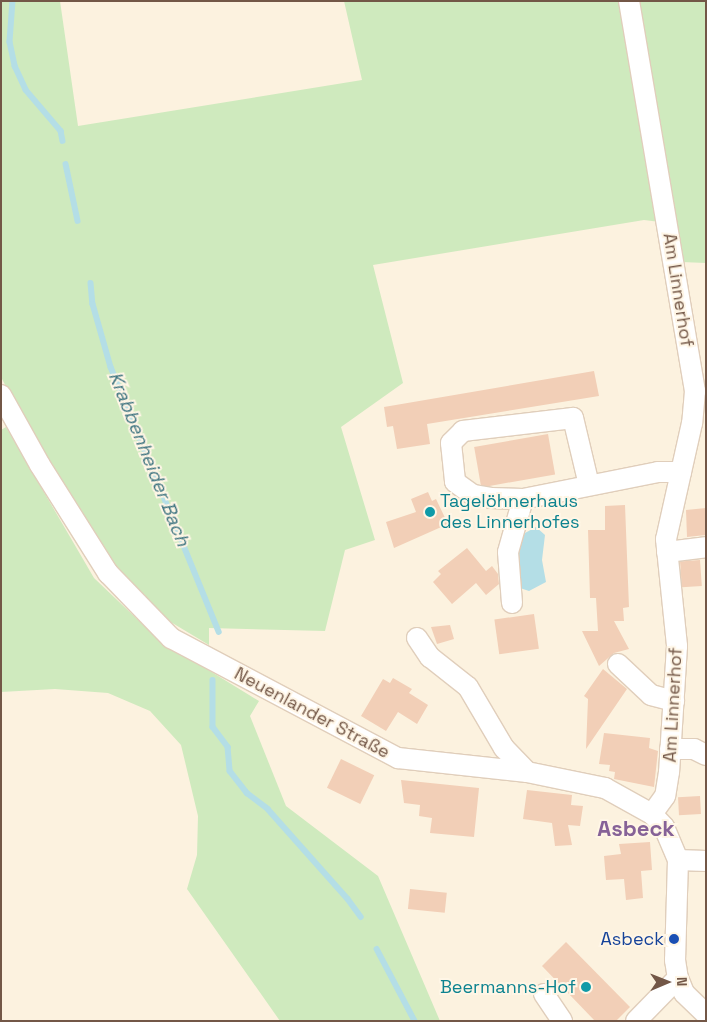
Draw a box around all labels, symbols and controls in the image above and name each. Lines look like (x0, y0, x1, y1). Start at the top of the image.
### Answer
street label: Am Linnerhof (658, 232, 698, 348)
water label: Krabbenheider Bach (104, 368, 194, 550)
place label: Tagelöhnerhaus des Linnerhofes (440, 491, 580, 534)
marker: Tagelöhnerhaus des Linnerhofes (424, 506, 436, 518)
street label: Am Linnerhof (659, 647, 687, 763)
street label: Neuenlander Straße (231, 663, 393, 763)
district label: Asbeck (597, 816, 675, 842)
place label: Asbeck (600, 928, 664, 950)
marker: Asbeck (668, 933, 680, 945)
north arrow (642, 957, 692, 1007)
place label: Beermanns-Hof (440, 976, 576, 998)
text: N (673, 977, 691, 987)
marker: Beermanns-Hof (580, 981, 592, 993)

